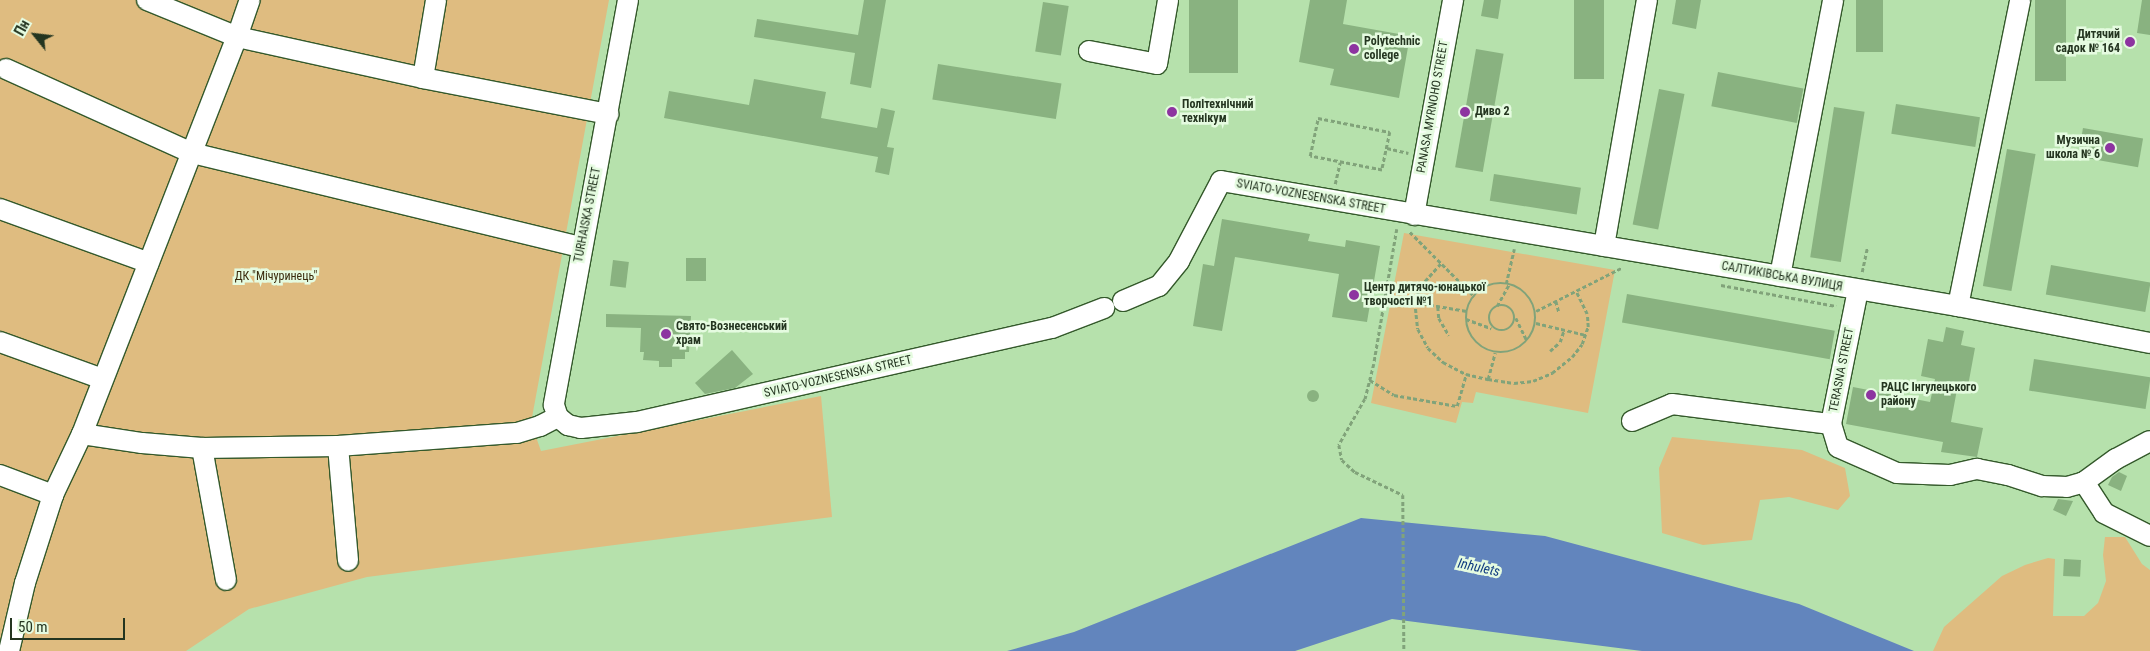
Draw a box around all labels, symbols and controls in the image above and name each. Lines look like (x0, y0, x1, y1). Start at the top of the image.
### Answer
north arrow (10, 10, 60, 60)
text: Пн (11, 17, 33, 38)
place label: Дитячий садок № 164 (2056, 28, 2120, 56)
place label: Polytechnic college (1364, 35, 1420, 63)
marker: Дитячий садок № 164 (2124, 36, 2136, 48)
street label: PANASA MYRNOHO STREET (1414, 40, 1452, 174)
marker: Polytechnic college (1348, 43, 1360, 55)
place label: Політехнічний технікум (1182, 98, 1253, 126)
place label: Диво 2 (1475, 105, 1510, 119)
marker: Політехнічний технікум (1166, 106, 1178, 118)
marker: Диво 2 (1459, 106, 1471, 118)
place label: Музична школа № 6 (2046, 134, 2100, 162)
marker: Музична школа № 6 (2104, 142, 2116, 154)
street label: TURHAISKA STREET (572, 166, 604, 264)
street label: SVIATO-VOZNESENSKA STREET (1235, 177, 1387, 217)
street label: САЛТИКІВСЬКА ВУЛИЦЯ (1720, 259, 1844, 295)
park label: ДК "Мічуринець" (235, 270, 317, 284)
place label: Центр дитячо-юнацької творчості №1 (1364, 281, 1485, 309)
marker: Центр дитячо-юнацької творчості №1 (1348, 289, 1360, 301)
place label: Свято-Вознесенський храм (676, 320, 787, 348)
street label: TERASNA STREET (1827, 326, 1857, 414)
marker: Свято-Вознесенський храм (660, 328, 672, 340)
street label: SVIATO-VOZNESENSKA STREET (763, 353, 913, 401)
place label: РАЦС Інгулецького району (1881, 381, 1976, 409)
marker: РАЦС Інгулецького району (1865, 389, 1877, 401)
water label: Inhulets (1456, 554, 1502, 580)
scale bar (12, 608, 128, 640)
text: 50 m (18, 618, 48, 636)

